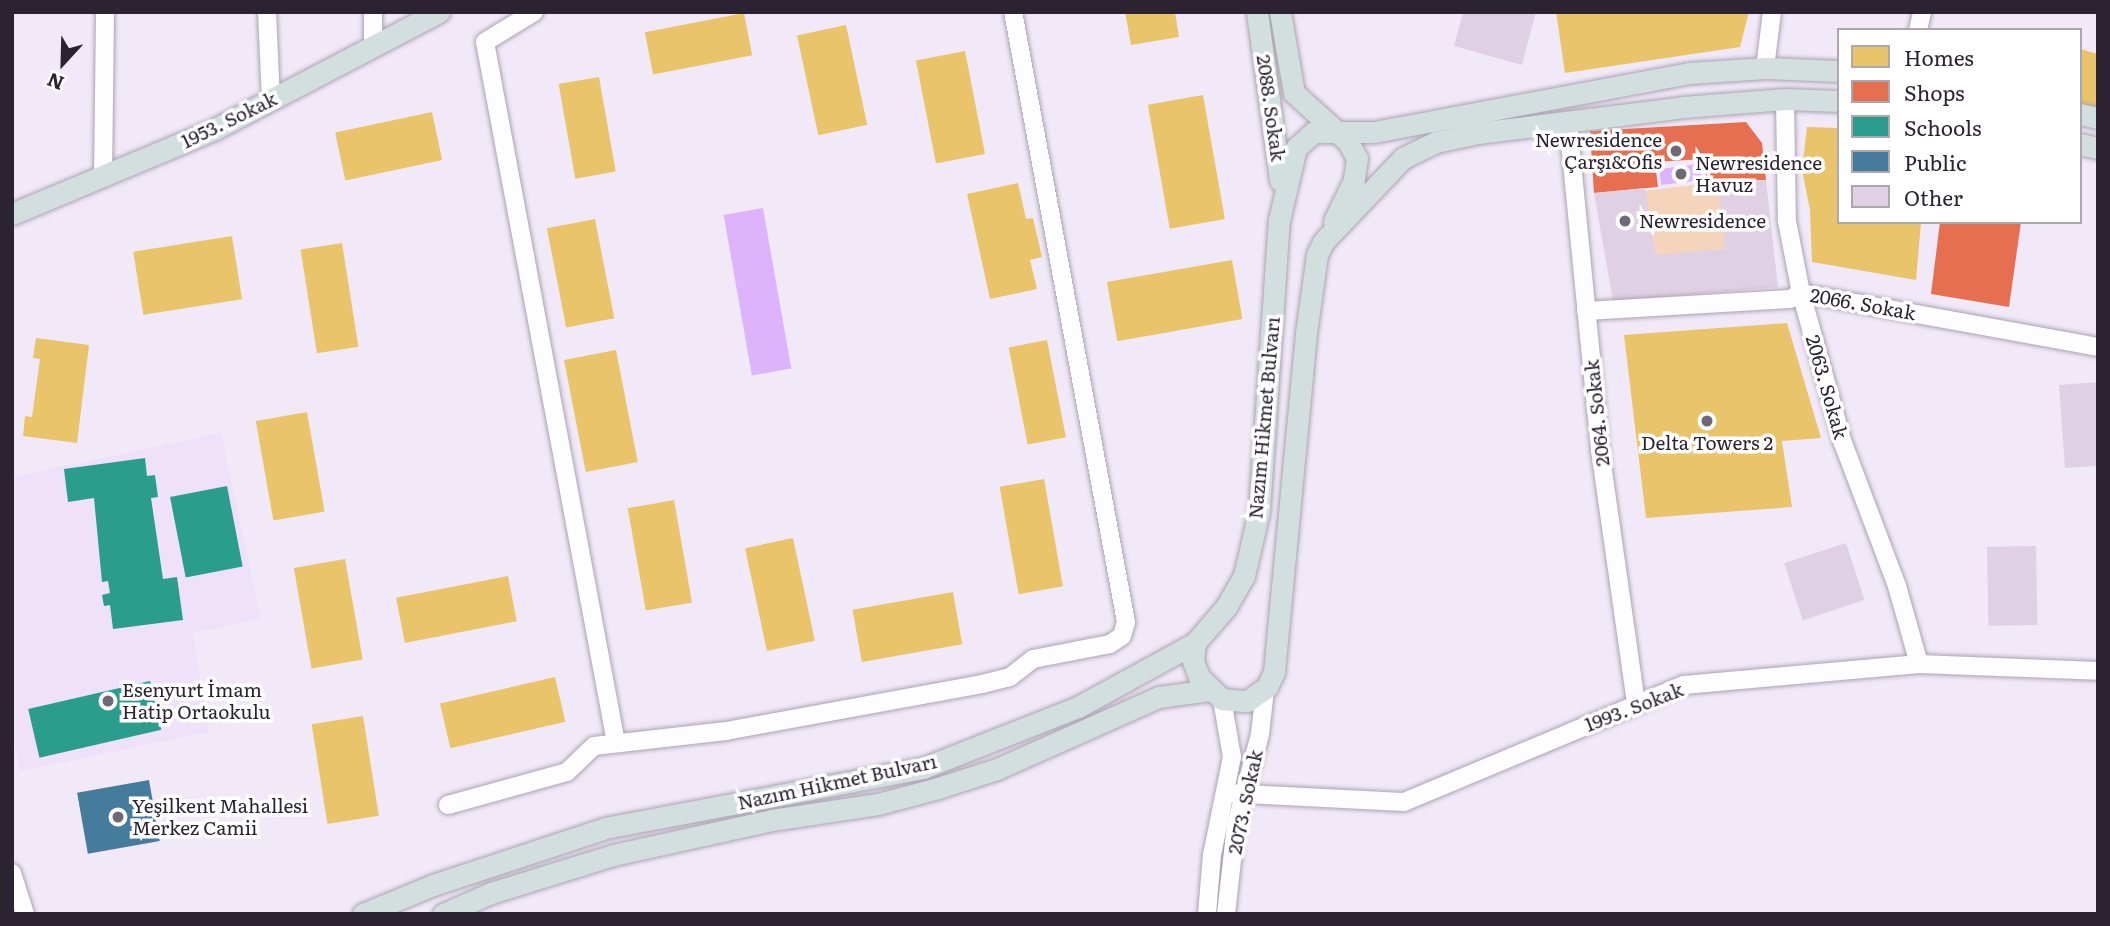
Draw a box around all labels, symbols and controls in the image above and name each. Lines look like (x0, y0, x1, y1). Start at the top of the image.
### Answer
north arrow (28, 28, 98, 98)
legend (1837, 28, 2082, 224)
text: Homes (1904, 41, 1974, 72)
street label: 2088. Sokak (1252, 53, 1290, 163)
text: N (43, 67, 68, 98)
text: Shops (1904, 76, 1965, 107)
street label: 1953. Sokak (178, 87, 280, 153)
text: Schools (1904, 111, 1982, 142)
place label: Newresidence Çarşı&Ofis (1535, 129, 1662, 173)
marker: Newresidence Çarşı&Ofis (1668, 143, 1684, 159)
text: Public (1904, 146, 1966, 177)
place label: Newresidence Havuz (1695, 152, 1822, 196)
marker: Newresidence Havuz (1673, 166, 1689, 182)
text: Other (1904, 181, 1963, 212)
place label: Newresidence (1639, 210, 1766, 232)
marker: Newresidence (1617, 213, 1633, 229)
street label: 2066. Sokak (1808, 284, 1918, 324)
street label: Nazım Hikmet Bulvarı (1244, 316, 1284, 520)
street label: 2063. Sokak (1801, 333, 1853, 441)
street label: 2064. Sokak (1580, 359, 1614, 467)
marker: Delta Towers 2 (1699, 413, 1715, 429)
place label: Delta Towers 2 (1641, 432, 1773, 454)
street label: 1993. Sokak (1582, 678, 1686, 736)
place label: Esenyurt İmam Hatip Ortaokulu (122, 679, 271, 723)
marker: Esenyurt İmam Hatip Ortaokulu (100, 693, 116, 709)
street label: 2073. Sokak (1223, 748, 1267, 856)
street label: Nazım Hikmet Bulvarı (735, 750, 939, 814)
place label: Yeşilkent Mahallesi Merkez Camii (132, 795, 308, 839)
marker: Yeşilkent Mahallesi Merkez Camii (110, 809, 126, 825)

